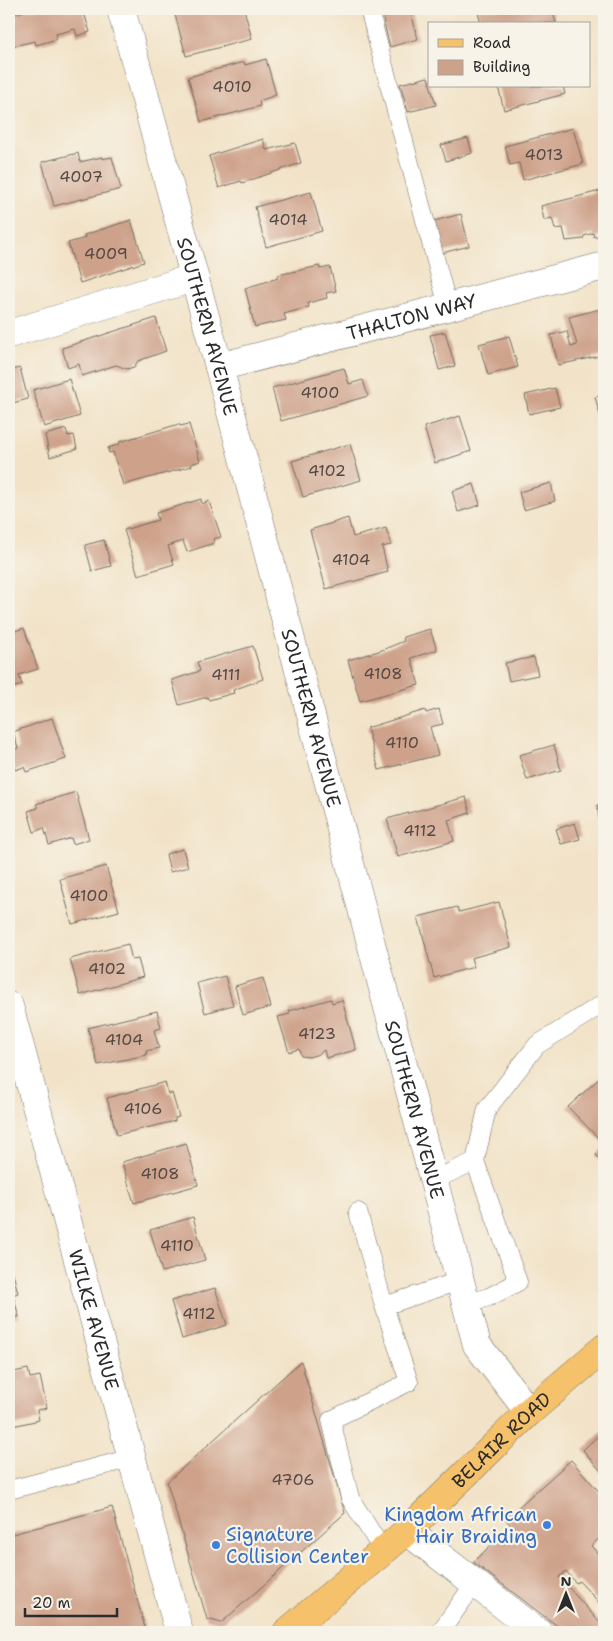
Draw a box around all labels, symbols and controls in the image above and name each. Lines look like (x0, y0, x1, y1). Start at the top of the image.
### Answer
legend (428, 22, 590, 88)
text: Road (473, 33, 511, 53)
text: Building (473, 57, 530, 77)
house number: 4010 (212, 76, 252, 97)
house number: 4013 (525, 144, 563, 165)
house number: 4007 (59, 166, 103, 187)
house number: 4014 (269, 209, 307, 230)
street label: SOUTHERN AVENUE (172, 234, 244, 418)
house number: 4009 (84, 243, 128, 264)
street label: THALTON WAY (344, 287, 480, 346)
house number: 4100 (301, 382, 339, 403)
house number: 4102 (308, 460, 346, 481)
house number: 4104 (332, 549, 370, 570)
street label: SOUTHERN AVENUE (276, 626, 347, 810)
house number: 4108 (364, 663, 402, 684)
house number: 4111 (211, 664, 241, 685)
house number: 4110 (385, 732, 419, 753)
house number: 4112 (403, 820, 437, 841)
house number: 4100 (70, 885, 108, 906)
house number: 4102 (88, 958, 126, 979)
street label: SOUTHERN AVENUE (379, 1017, 450, 1202)
house number: 4123 (298, 1023, 336, 1044)
house number: 4104 (105, 1029, 143, 1050)
house number: 4106 (124, 1098, 162, 1119)
house number: 4108 (141, 1163, 179, 1184)
house number: 4110 (160, 1235, 194, 1256)
street label: WILKE AVENUE (63, 1246, 125, 1393)
house number: 4112 (182, 1303, 216, 1324)
street label: BELAIR ROAD (446, 1386, 556, 1493)
house number: 4706 (271, 1469, 315, 1490)
place label: Kingdom African Hair Braiding (384, 1502, 537, 1549)
marker: Kingdom African Hair Braiding (541, 1519, 553, 1531)
place label: Signature Collision Center (226, 1522, 369, 1569)
marker: Signature Collision Center (210, 1539, 222, 1551)
north arrow (540, 1568, 590, 1618)
text: N (560, 1572, 572, 1590)
scale bar (25, 1586, 118, 1618)
text: 20 m (32, 1593, 71, 1613)

